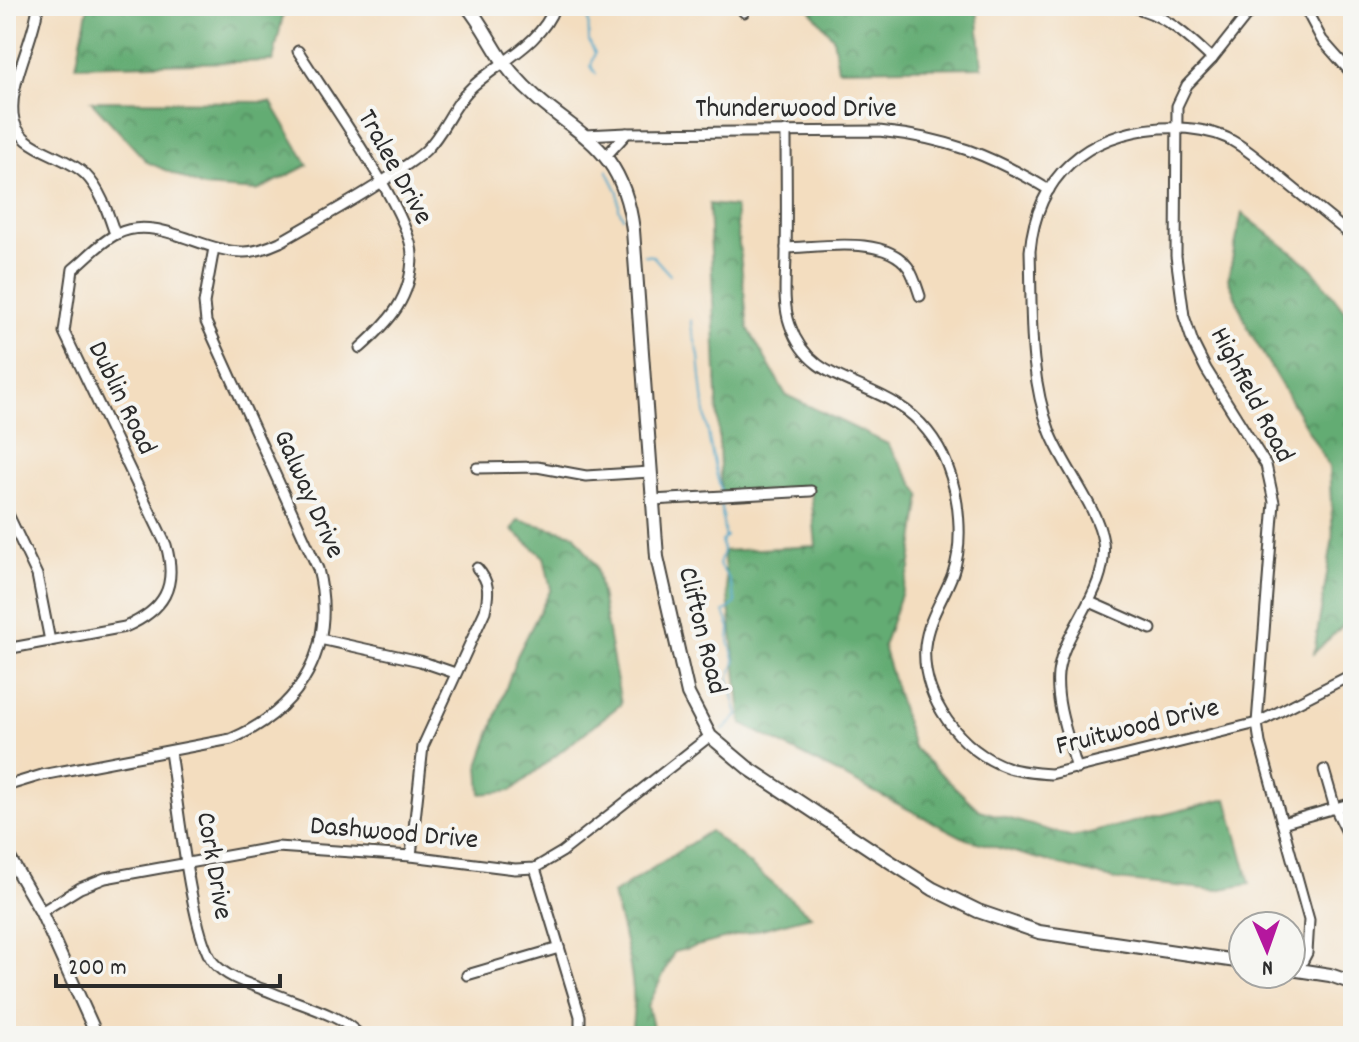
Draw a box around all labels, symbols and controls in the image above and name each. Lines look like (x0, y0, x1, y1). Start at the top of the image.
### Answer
street label: Thunderwood Drive (695, 91, 897, 131)
street label: Tralee Drive (345, 103, 441, 233)
street label: Highfield Road (1198, 321, 1302, 471)
street label: Dublin Road (75, 335, 165, 463)
street label: Galway Drive (261, 424, 353, 566)
street label: Clifton Road (665, 563, 735, 699)
street label: Fruitwood Drive (1052, 689, 1224, 769)
street label: Dashwood Drive (308, 808, 480, 862)
street label: Cork Drive (183, 809, 241, 923)
north arrow (1227, 910, 1307, 990)
scale bar (56, 938, 280, 988)
text: N (1261, 951, 1274, 982)
text: 200 m (68, 952, 127, 986)

